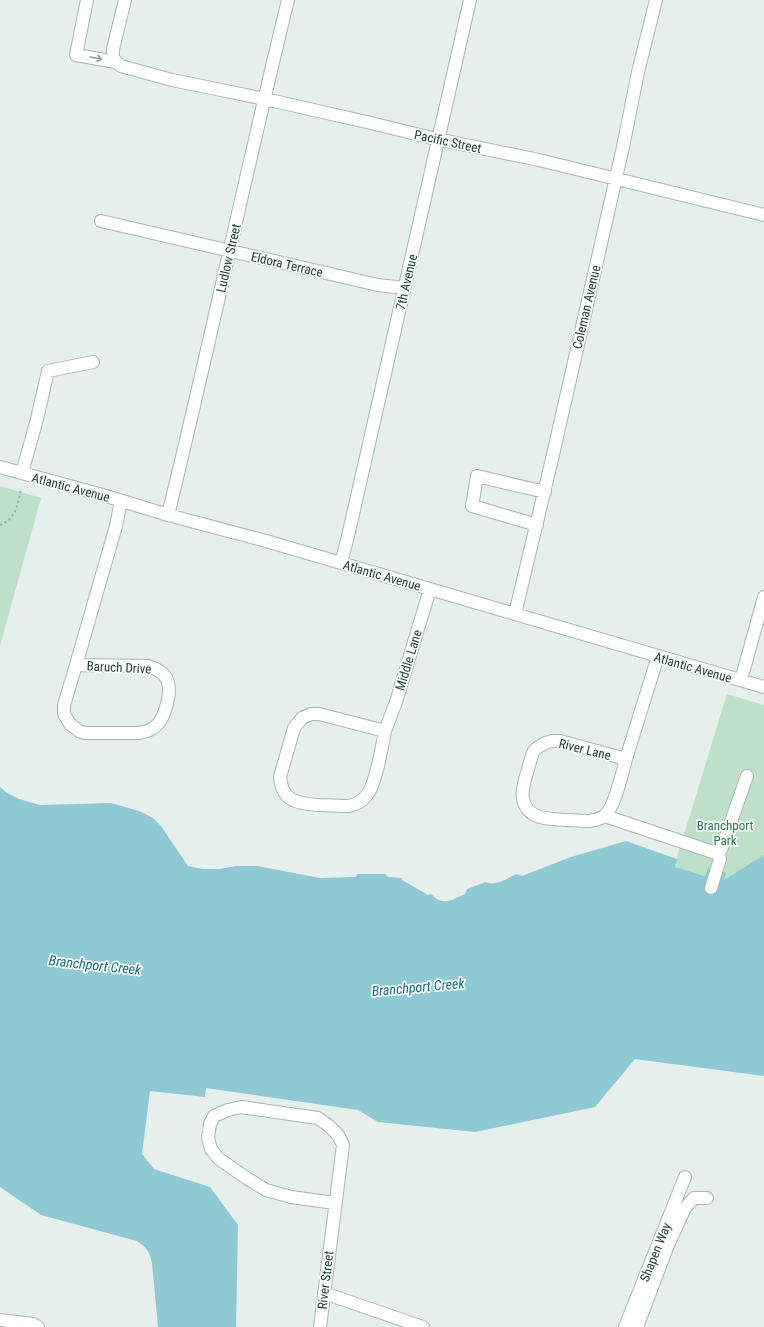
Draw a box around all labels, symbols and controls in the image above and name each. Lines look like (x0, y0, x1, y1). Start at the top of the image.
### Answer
one-way arrow (89, 55, 102, 63)
street label: Pacific Street (413, 127, 483, 156)
street label: Ludlow Street (213, 222, 244, 294)
street label: Eldora Terrace (249, 249, 324, 280)
street label: 7th Avenue (393, 253, 420, 312)
street label: Coleman Avenue (570, 264, 603, 351)
street label: Atlantic Avenue (30, 470, 111, 505)
street label: Atlantic Avenue (341, 557, 422, 594)
street label: Middle Lane (392, 628, 425, 692)
street label: Atlantic Avenue (652, 649, 733, 686)
street label: Baruch Drive (86, 658, 152, 677)
street label: River Lane (557, 736, 613, 763)
park label: Branchport Park (697, 818, 753, 848)
water label: Branchport Creek (48, 952, 143, 978)
water label: Branchport Creek (371, 975, 466, 999)
street label: Shapen Way (637, 1220, 674, 1284)
street label: River Street (314, 1250, 337, 1310)

